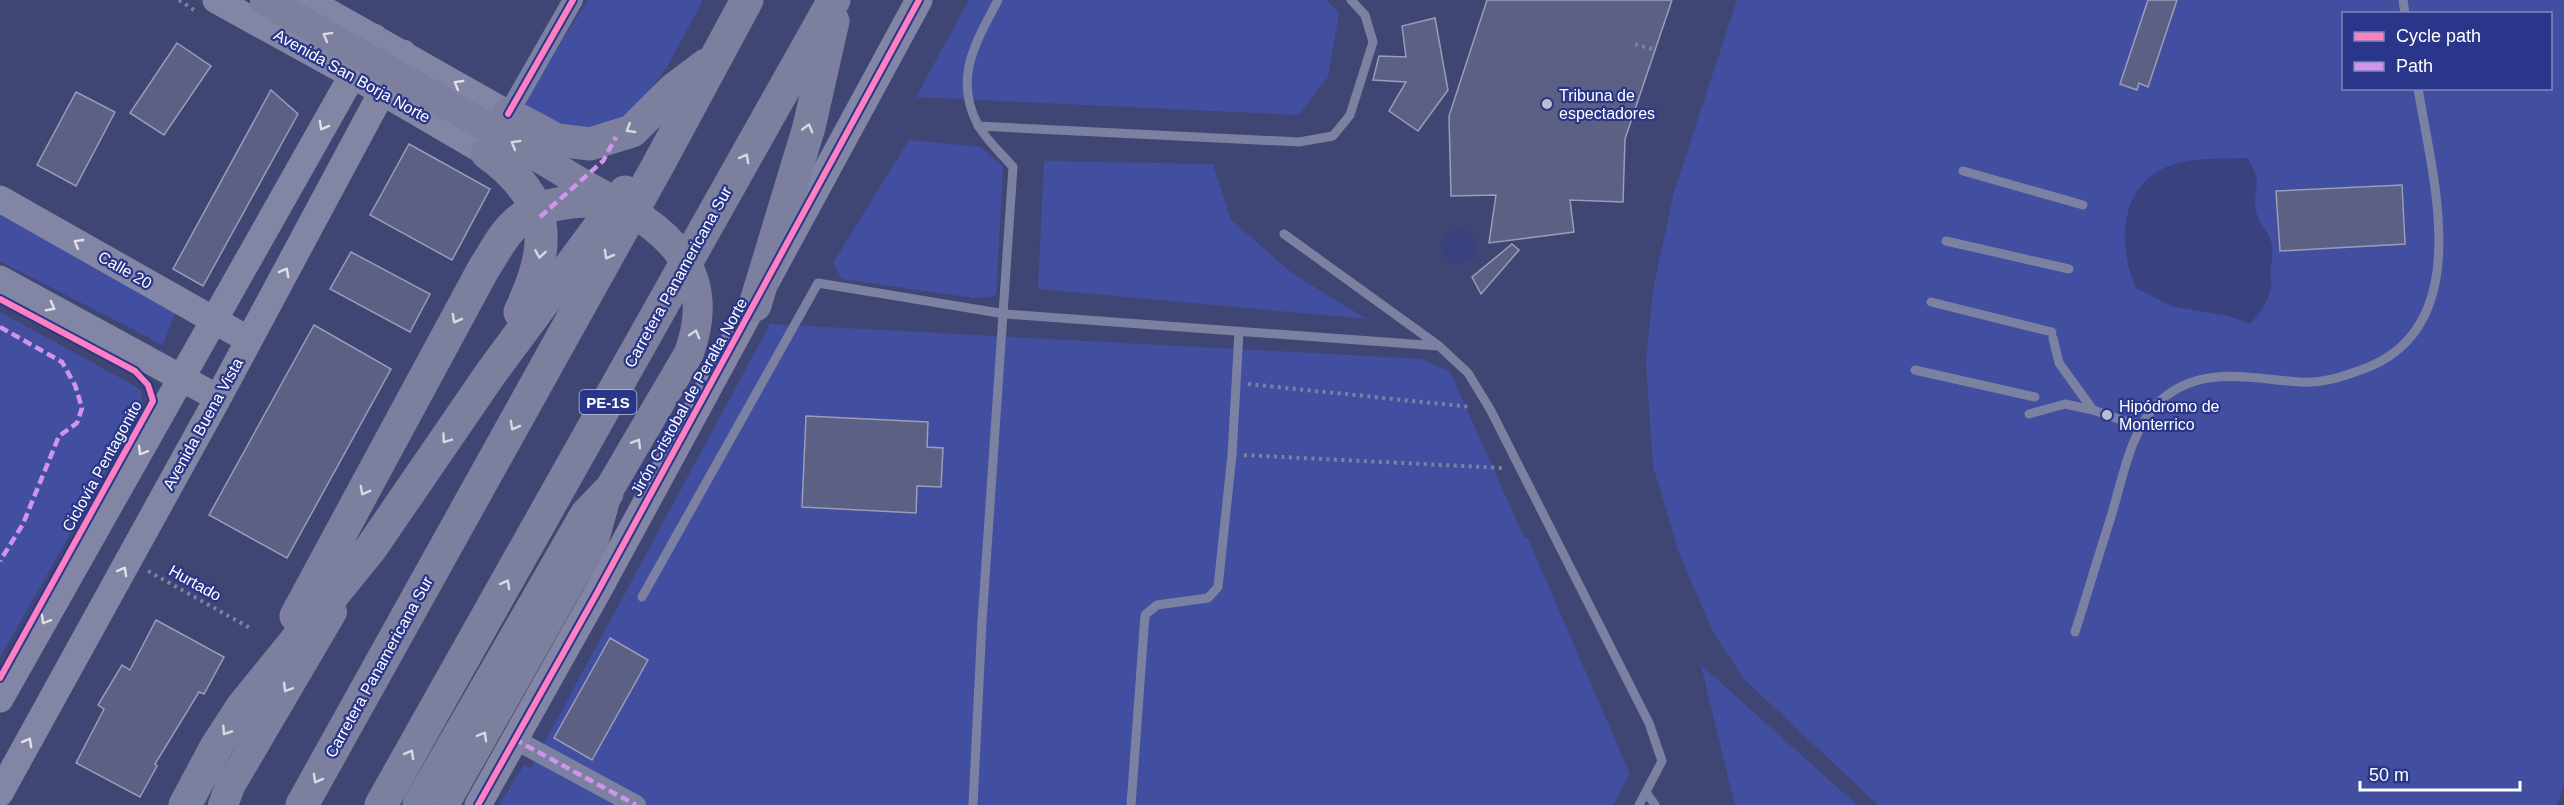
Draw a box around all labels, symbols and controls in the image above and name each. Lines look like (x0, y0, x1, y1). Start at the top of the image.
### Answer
legend (2342, 12, 2552, 90)
street label: Avenida San Borja Norte (271, 26, 433, 126)
text: Cycle path (2396, 26, 2481, 46)
one-way arrow (323, 31, 334, 43)
text: Path (2396, 56, 2433, 76)
one-way arrow (454, 80, 464, 92)
place label: Tribuna de espectadores (1559, 87, 1655, 122)
marker: Tribuna de espectadores (1540, 97, 1554, 111)
one-way arrow (319, 120, 330, 130)
one-way arrow (626, 122, 636, 134)
one-way arrow (801, 124, 814, 134)
one-way arrow (511, 139, 521, 151)
one-way arrow (738, 154, 750, 164)
street label: Carretera Panamericana Sur (621, 183, 735, 371)
one-way arrow (74, 239, 84, 250)
street label: Calle 20 (95, 248, 155, 292)
one-way arrow (535, 249, 547, 258)
one-way arrow (604, 249, 615, 259)
one-way arrow (278, 268, 290, 279)
street label: Jirón Cristobal de Peralta Norte (627, 295, 751, 499)
one-way arrow (45, 300, 56, 311)
one-way arrow (452, 313, 463, 324)
one-way arrow (688, 329, 700, 340)
street label: Avenida Buena Vista (160, 355, 246, 493)
road number: PE-1S (580, 390, 636, 414)
street label: Ciclovía Pentagonito (59, 398, 145, 534)
place label: Hipódromo de Monterrico (2119, 398, 2220, 433)
marker: Hipódromo de Monterrico (2100, 408, 2114, 422)
one-way arrow (509, 419, 521, 430)
one-way arrow (442, 432, 453, 443)
one-way arrow (629, 439, 641, 449)
one-way arrow (137, 445, 149, 455)
one-way arrow (360, 485, 371, 495)
street label: Hurtado (166, 562, 224, 604)
one-way arrow (115, 567, 127, 578)
street label: Carretera Panamericana Sur (322, 573, 436, 761)
one-way arrow (498, 580, 510, 590)
one-way arrow (41, 614, 52, 625)
one-way arrow (283, 682, 295, 692)
one-way arrow (223, 725, 234, 736)
one-way arrow (476, 732, 487, 742)
one-way arrow (21, 738, 32, 748)
one-way arrow (403, 750, 414, 760)
scale bar (2360, 754, 2520, 792)
text: 50 m (2369, 765, 2409, 785)
one-way arrow (313, 773, 324, 784)

